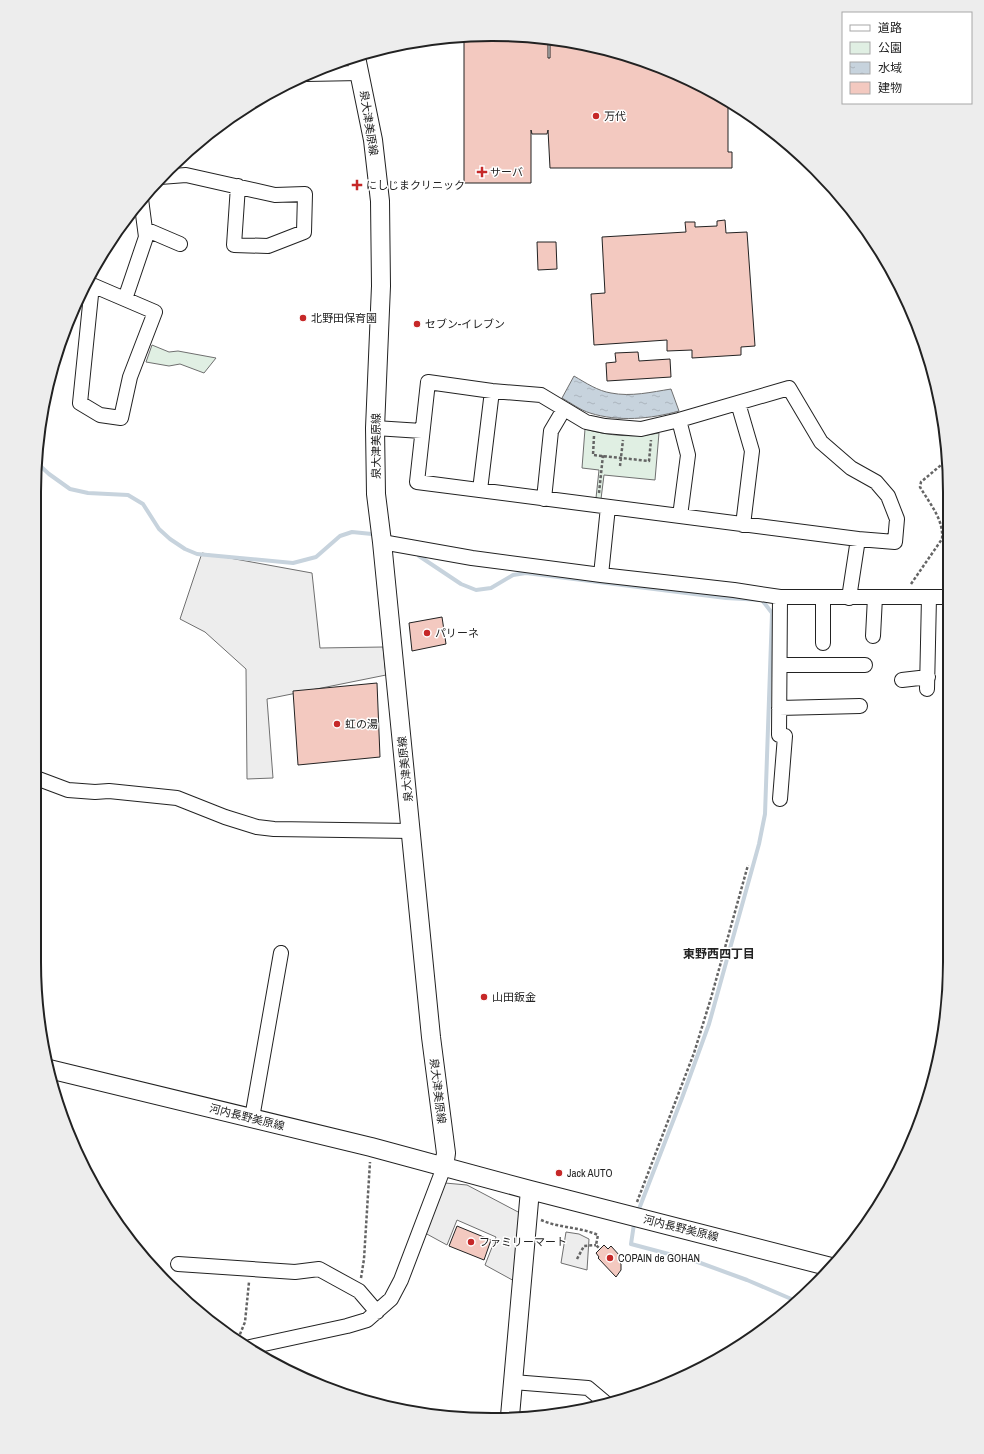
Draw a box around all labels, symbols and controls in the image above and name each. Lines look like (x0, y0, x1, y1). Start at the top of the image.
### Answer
legend (842, 12, 972, 104)
text: 道路 (878, 20, 902, 36)
text: 公園 (878, 40, 902, 56)
text: 水域 (878, 60, 902, 76)
text: 建物 (878, 80, 902, 96)
street label: 泉大津美原線 (357, 89, 381, 157)
place label: 万代 (604, 109, 626, 123)
marker: 万代 (591, 111, 601, 121)
place label: サーバ (490, 165, 523, 179)
marker: サーバ (477, 167, 487, 177)
place label: にしじまクリニック (366, 178, 465, 192)
marker: にしじまクリニック (351, 179, 363, 191)
place label: 北野田保育園 (311, 311, 377, 325)
marker: 北野田保育園 (298, 313, 308, 323)
place label: セブン-イレブン (425, 317, 505, 331)
marker: セブン-イレブン (412, 319, 422, 329)
street label: 泉大津美原線 (369, 413, 383, 479)
place label: パリーネ (435, 626, 479, 640)
marker: パリーネ (422, 628, 432, 638)
place label: 虹の湯 (345, 717, 378, 731)
marker: 虹の湯 (332, 719, 342, 729)
street label: 泉大津美原線 (395, 735, 415, 803)
district label: 東野西四丁目 (683, 946, 755, 962)
place label: 山田鈑金 (492, 990, 536, 1004)
marker: 山田鈑金 (479, 992, 489, 1002)
street label: 泉大津美原線 (427, 1057, 449, 1125)
street label: 河内長野美原線 (208, 1101, 286, 1133)
place label: Jack AUTO (567, 1166, 612, 1180)
marker: Jack AUTO (554, 1168, 564, 1178)
street label: 河内長野美原線 (642, 1212, 720, 1244)
place label: ファミリーマート (479, 1235, 567, 1249)
marker: ファミリーマート (466, 1237, 476, 1247)
place label: COPAIN de GOHAN (618, 1251, 700, 1265)
marker: COPAIN de GOHAN (605, 1253, 615, 1263)

